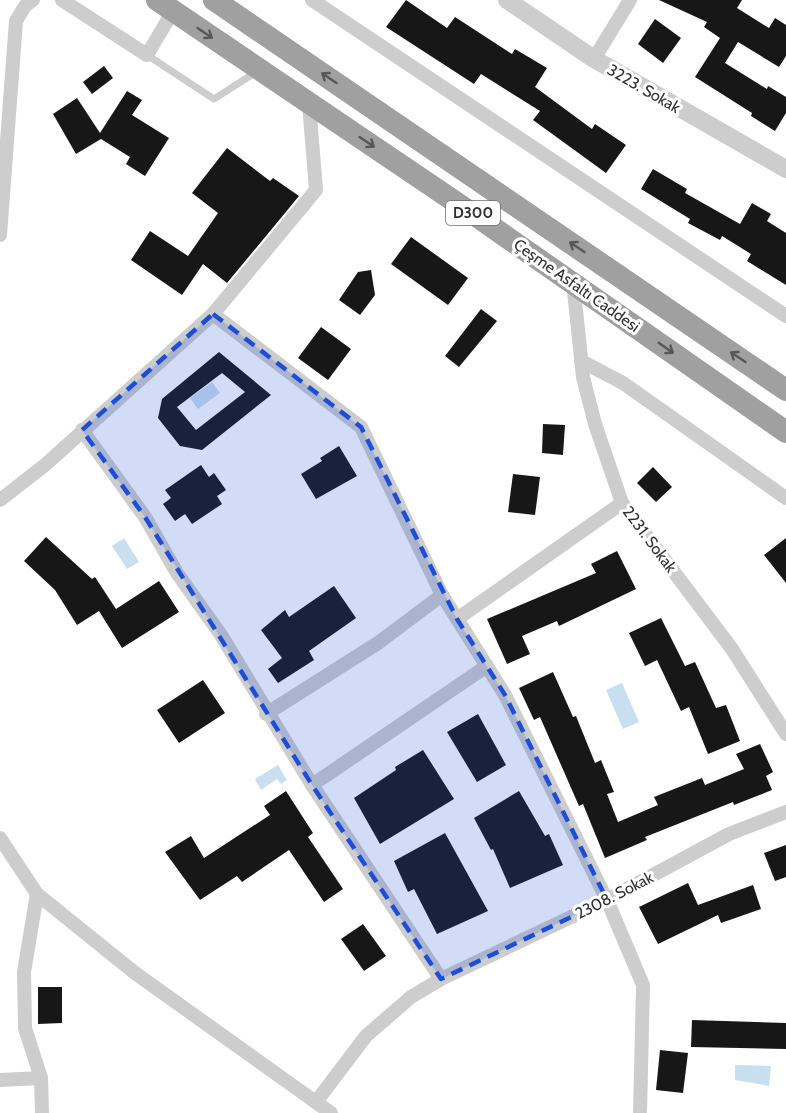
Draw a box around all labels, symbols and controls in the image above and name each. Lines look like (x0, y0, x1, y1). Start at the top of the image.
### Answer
one-way arrow (196, 27, 213, 39)
street label: 3223. Sokak (604, 60, 684, 117)
one-way arrow (321, 72, 338, 84)
one-way arrow (358, 136, 374, 148)
road number: D300 (446, 201, 500, 225)
street label: Çeşme Asfaltı Caddesi (510, 235, 643, 336)
one-way arrow (569, 241, 585, 253)
one-way arrow (657, 342, 674, 354)
one-way arrow (730, 351, 746, 363)
street label: 2231. Sokak (619, 503, 681, 577)
street label: 2308. Sokak (572, 867, 657, 923)

